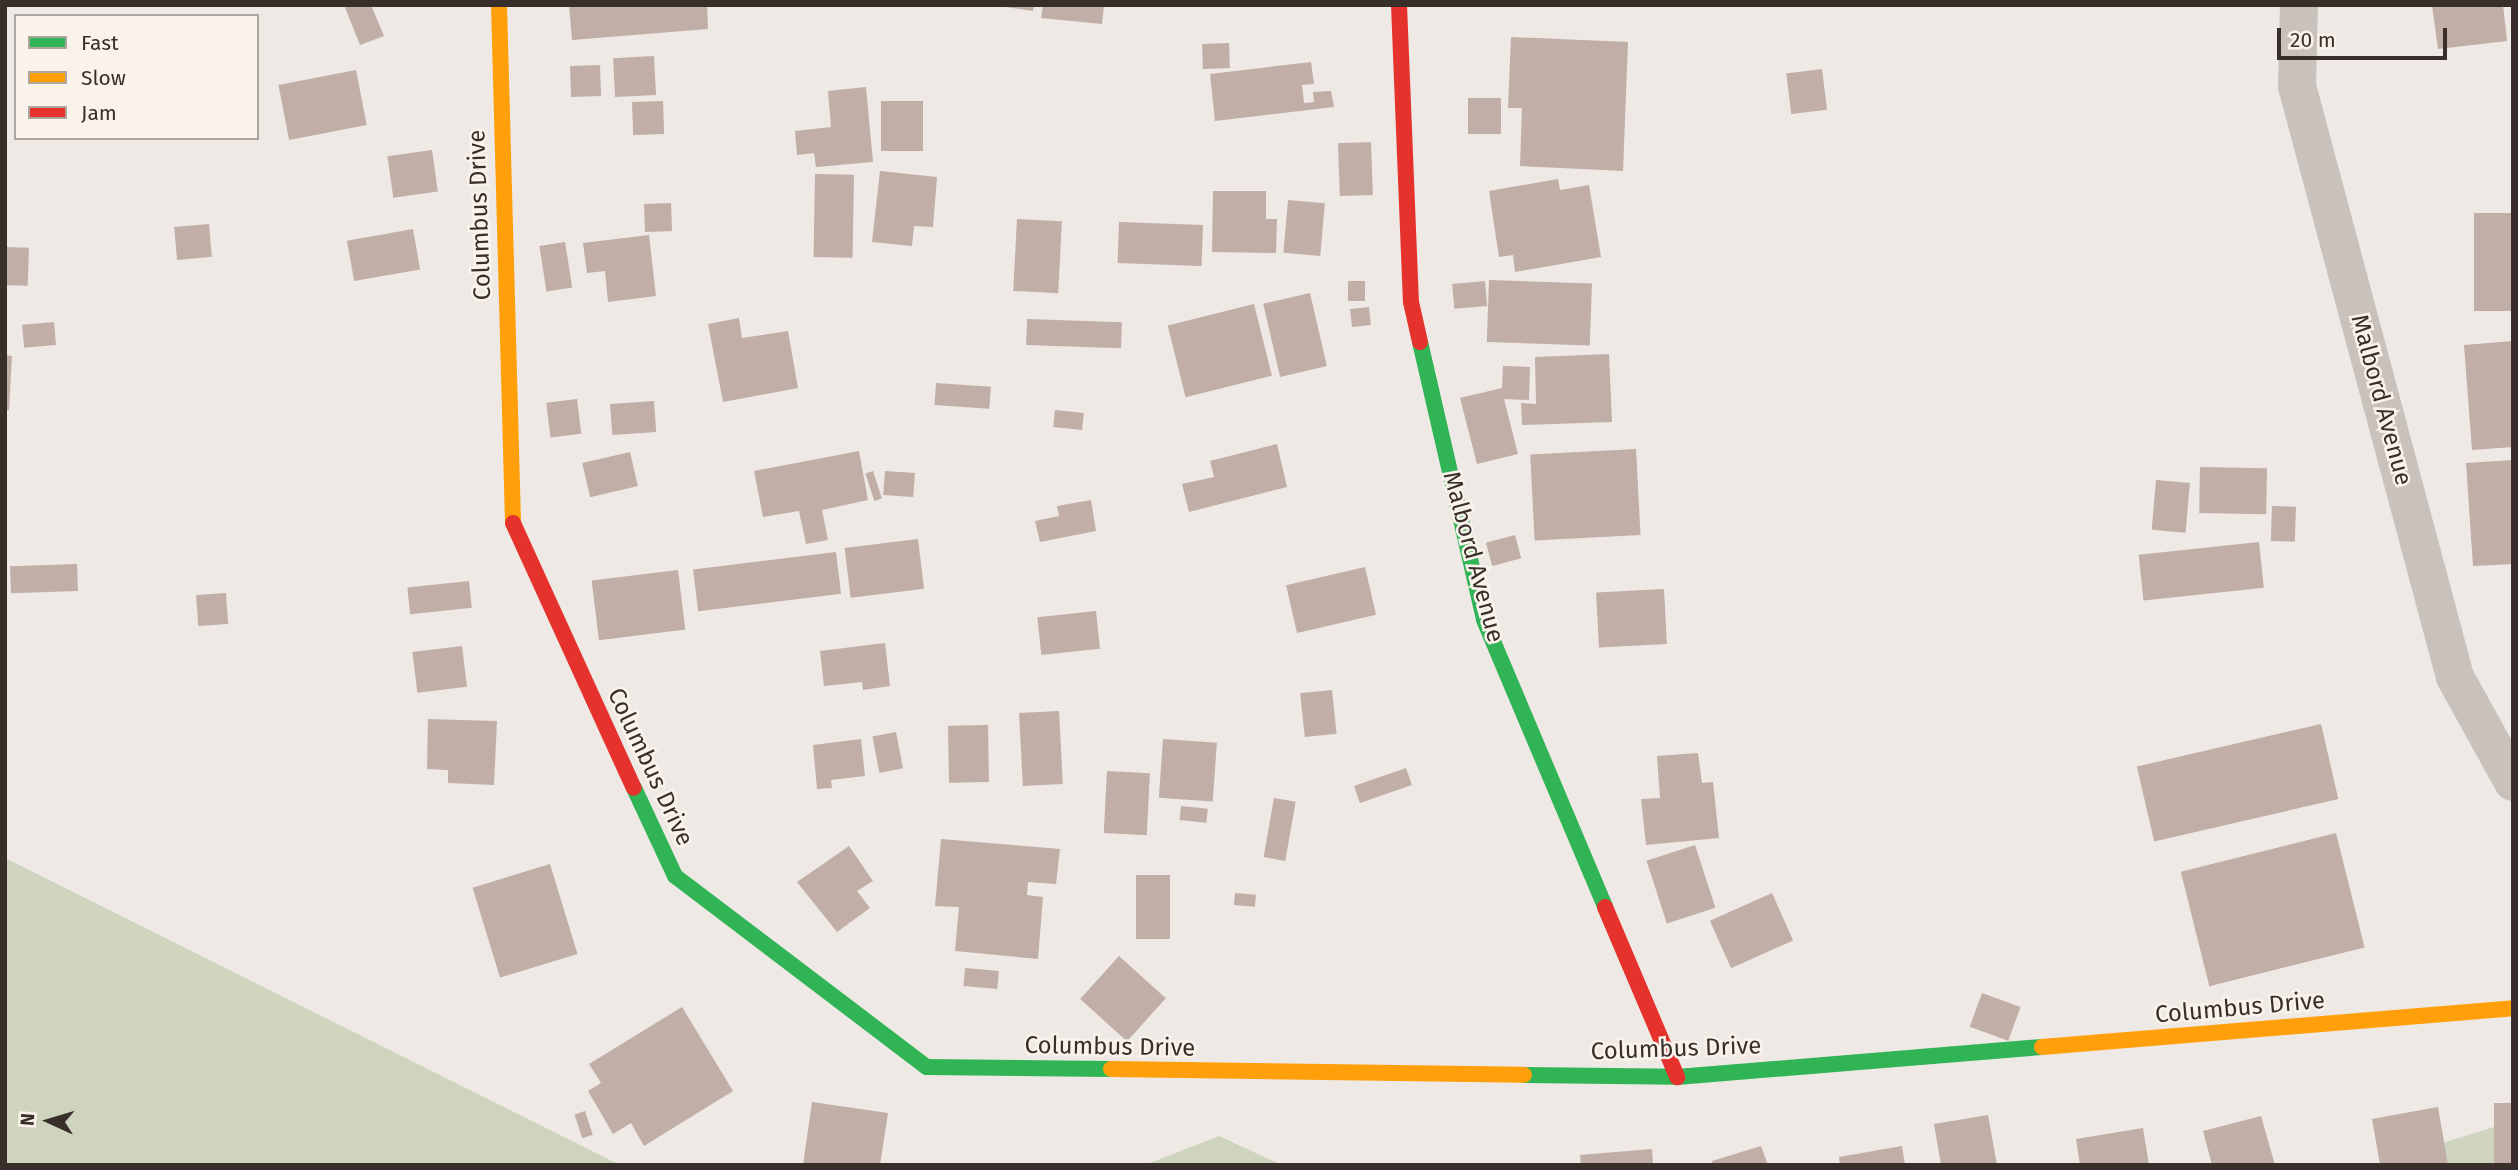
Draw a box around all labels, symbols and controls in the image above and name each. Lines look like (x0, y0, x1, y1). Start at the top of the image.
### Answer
legend (14, 14, 259, 140)
scale bar (2280, 14, 2450, 58)
text: 20 m (2290, 27, 2336, 53)
text: Fast (81, 30, 119, 56)
text: Slow (81, 65, 126, 91)
text: Jam (81, 100, 117, 126)
street label: Columbus Drive (463, 129, 497, 301)
street label: Malbord Avenue (2344, 311, 2418, 489)
street label: Malbord Avenue (1436, 468, 1510, 646)
street label: Columbus Drive (601, 684, 699, 850)
street label: Columbus Drive (2154, 986, 2326, 1030)
street label: Columbus Drive (1024, 1031, 1196, 1063)
street label: Columbus Drive (1590, 1032, 1762, 1066)
north arrow (14, 1086, 84, 1156)
text: N (16, 1112, 39, 1127)

